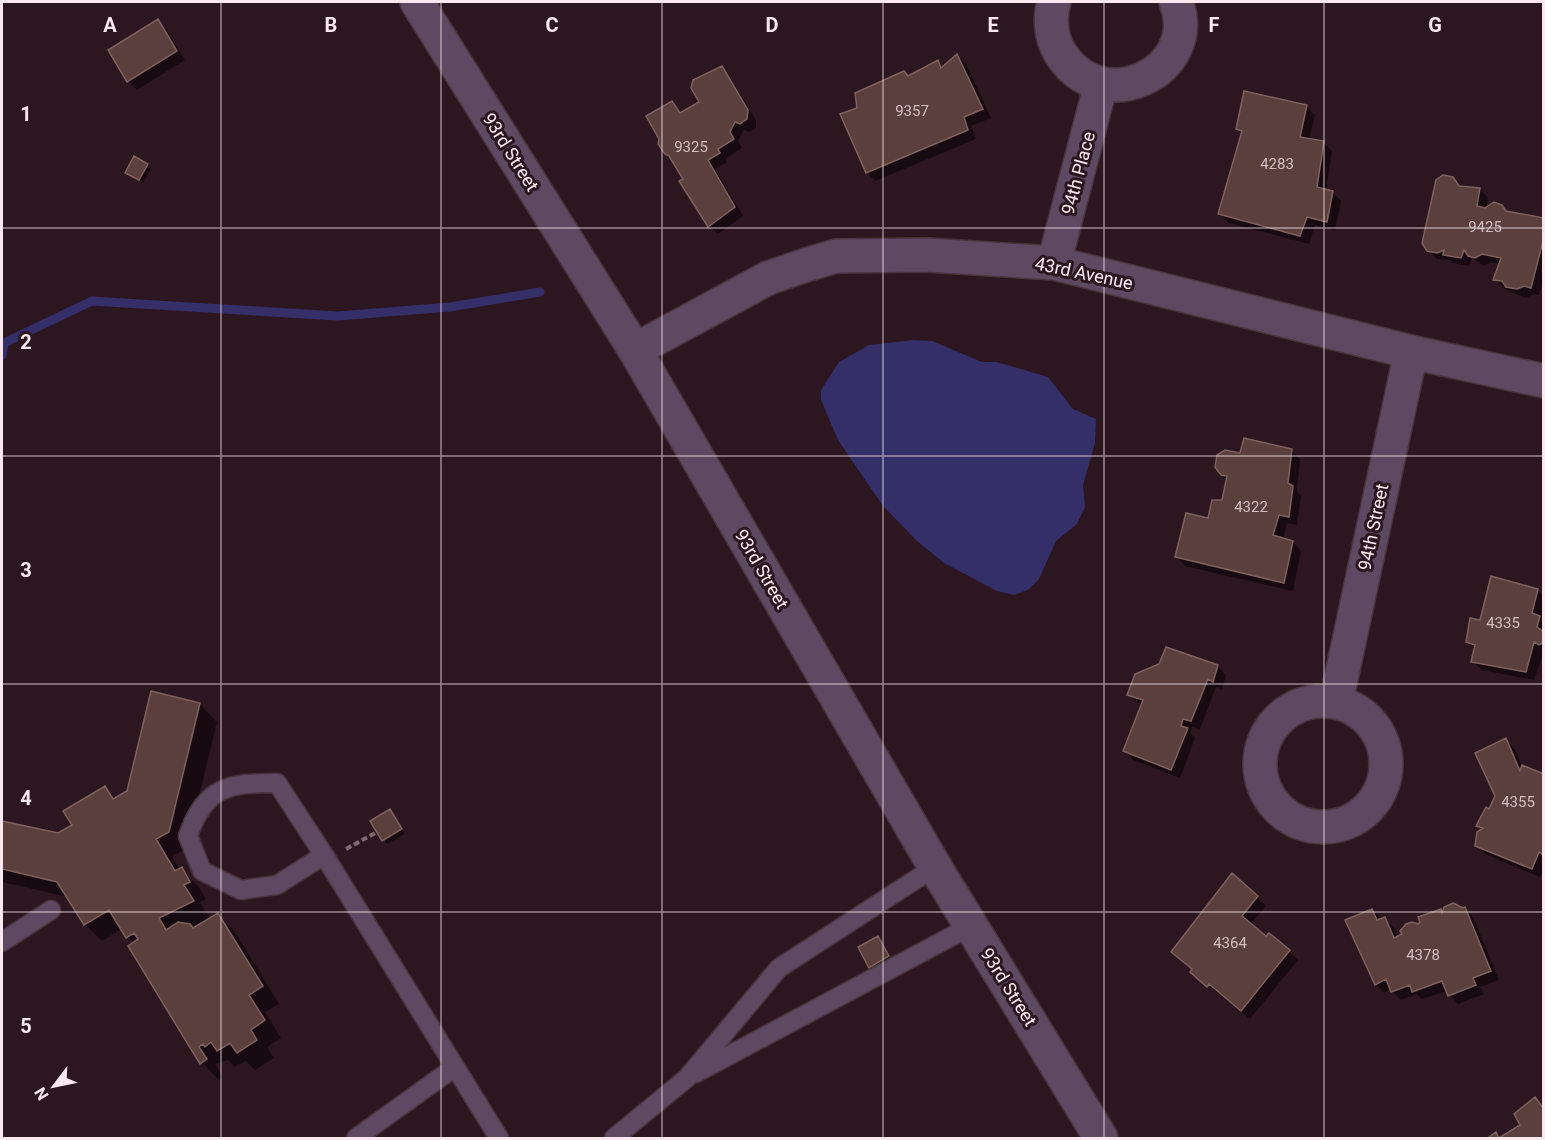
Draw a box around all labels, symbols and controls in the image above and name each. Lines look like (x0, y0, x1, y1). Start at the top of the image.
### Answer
text: A (103, 13, 117, 37)
text: B (325, 13, 337, 37)
text: C (545, 13, 559, 37)
text: D (766, 13, 779, 37)
text: E (987, 13, 999, 37)
text: F (1209, 13, 1220, 37)
text: G (1428, 13, 1442, 37)
text: 1 (20, 102, 32, 126)
house number: 9357 (895, 102, 929, 120)
street label: 93rd Street (479, 109, 543, 195)
street label: 94th Place (1057, 129, 1099, 217)
house number: 9325 (674, 138, 708, 156)
house number: 4283 (1260, 155, 1294, 173)
house number: 9425 (1468, 218, 1502, 236)
street label: 43rd Avenue (1033, 252, 1135, 294)
text: 2 (20, 330, 32, 354)
street label: 94th Street (1354, 482, 1392, 572)
house number: 4322 (1234, 498, 1268, 516)
street label: 93rd Street (731, 526, 793, 613)
text: 3 (20, 558, 32, 582)
house number: 4335 (1486, 614, 1520, 632)
text: 4 (20, 786, 32, 810)
house number: 4355 (1501, 793, 1535, 811)
house number: 4364 (1213, 934, 1247, 952)
street label: 93rd Street (977, 944, 1041, 1030)
house number: 4378 (1406, 946, 1440, 964)
text: 5 (20, 1014, 32, 1038)
north arrow (24, 1056, 84, 1116)
text: N (31, 1084, 53, 1104)

